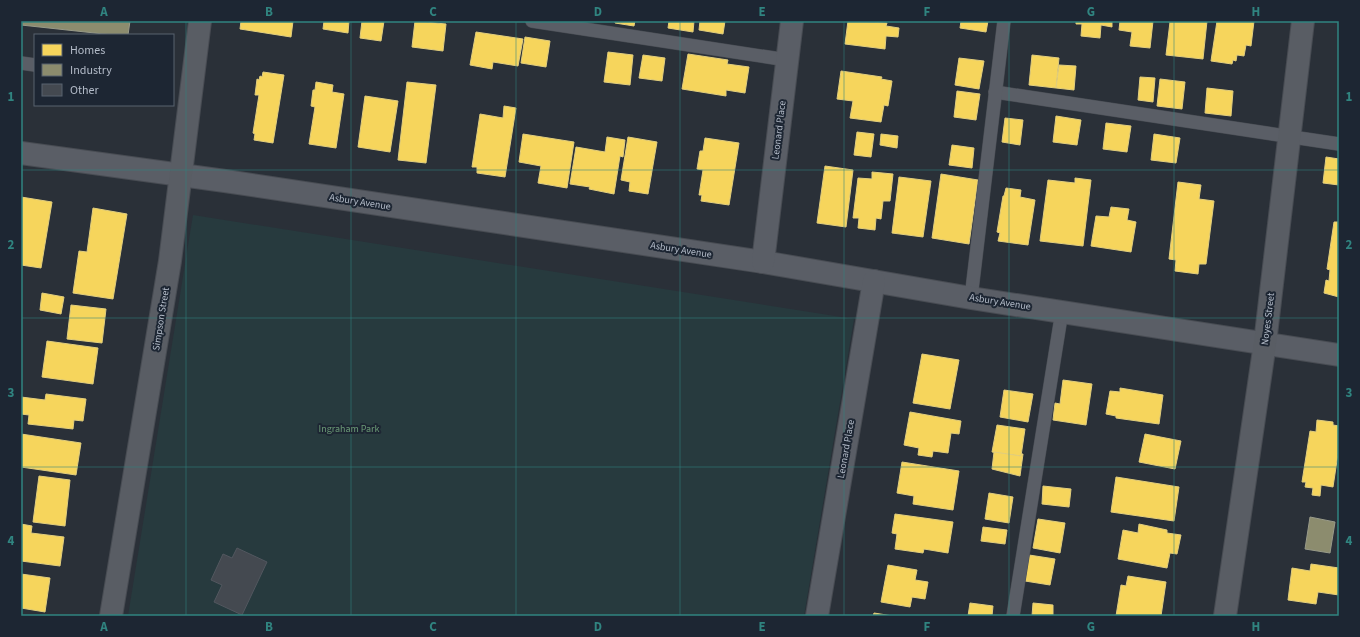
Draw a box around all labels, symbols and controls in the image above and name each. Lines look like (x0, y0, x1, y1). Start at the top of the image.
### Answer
text: A (99, 3, 108, 21)
text: B (265, 3, 273, 21)
text: C (429, 3, 437, 21)
text: D (594, 3, 602, 21)
text: E (758, 3, 766, 21)
text: F (924, 3, 931, 21)
text: G (1087, 3, 1095, 21)
text: H (1252, 3, 1260, 21)
legend (34, 34, 174, 106)
text: Homes (70, 42, 105, 59)
text: Industry (70, 62, 112, 79)
text: Other (70, 82, 100, 99)
text: 1 (8, 88, 15, 106)
text: 1 (1346, 88, 1353, 106)
street label: Leonard Place (768, 100, 790, 160)
street label: Asbury Avenue (328, 190, 392, 214)
text: 2 (8, 236, 15, 254)
text: 2 (1346, 236, 1353, 254)
street label: Asbury Avenue (649, 238, 713, 262)
street label: Simpson Street (149, 286, 173, 352)
street label: Asbury Avenue (968, 290, 1032, 314)
street label: Noyes Street (1258, 291, 1278, 346)
text: 3 (8, 384, 15, 402)
text: 3 (1346, 384, 1353, 402)
street label: Leonard Place (834, 419, 858, 479)
park label: Ingraham Park (319, 422, 379, 436)
text: 4 (8, 532, 15, 550)
text: 4 (1346, 532, 1353, 550)
text: A (99, 618, 108, 636)
text: B (265, 618, 273, 636)
text: C (429, 618, 437, 636)
text: D (594, 618, 602, 636)
text: E (758, 618, 766, 636)
text: F (924, 618, 931, 636)
text: G (1087, 618, 1095, 636)
text: H (1252, 618, 1260, 636)

